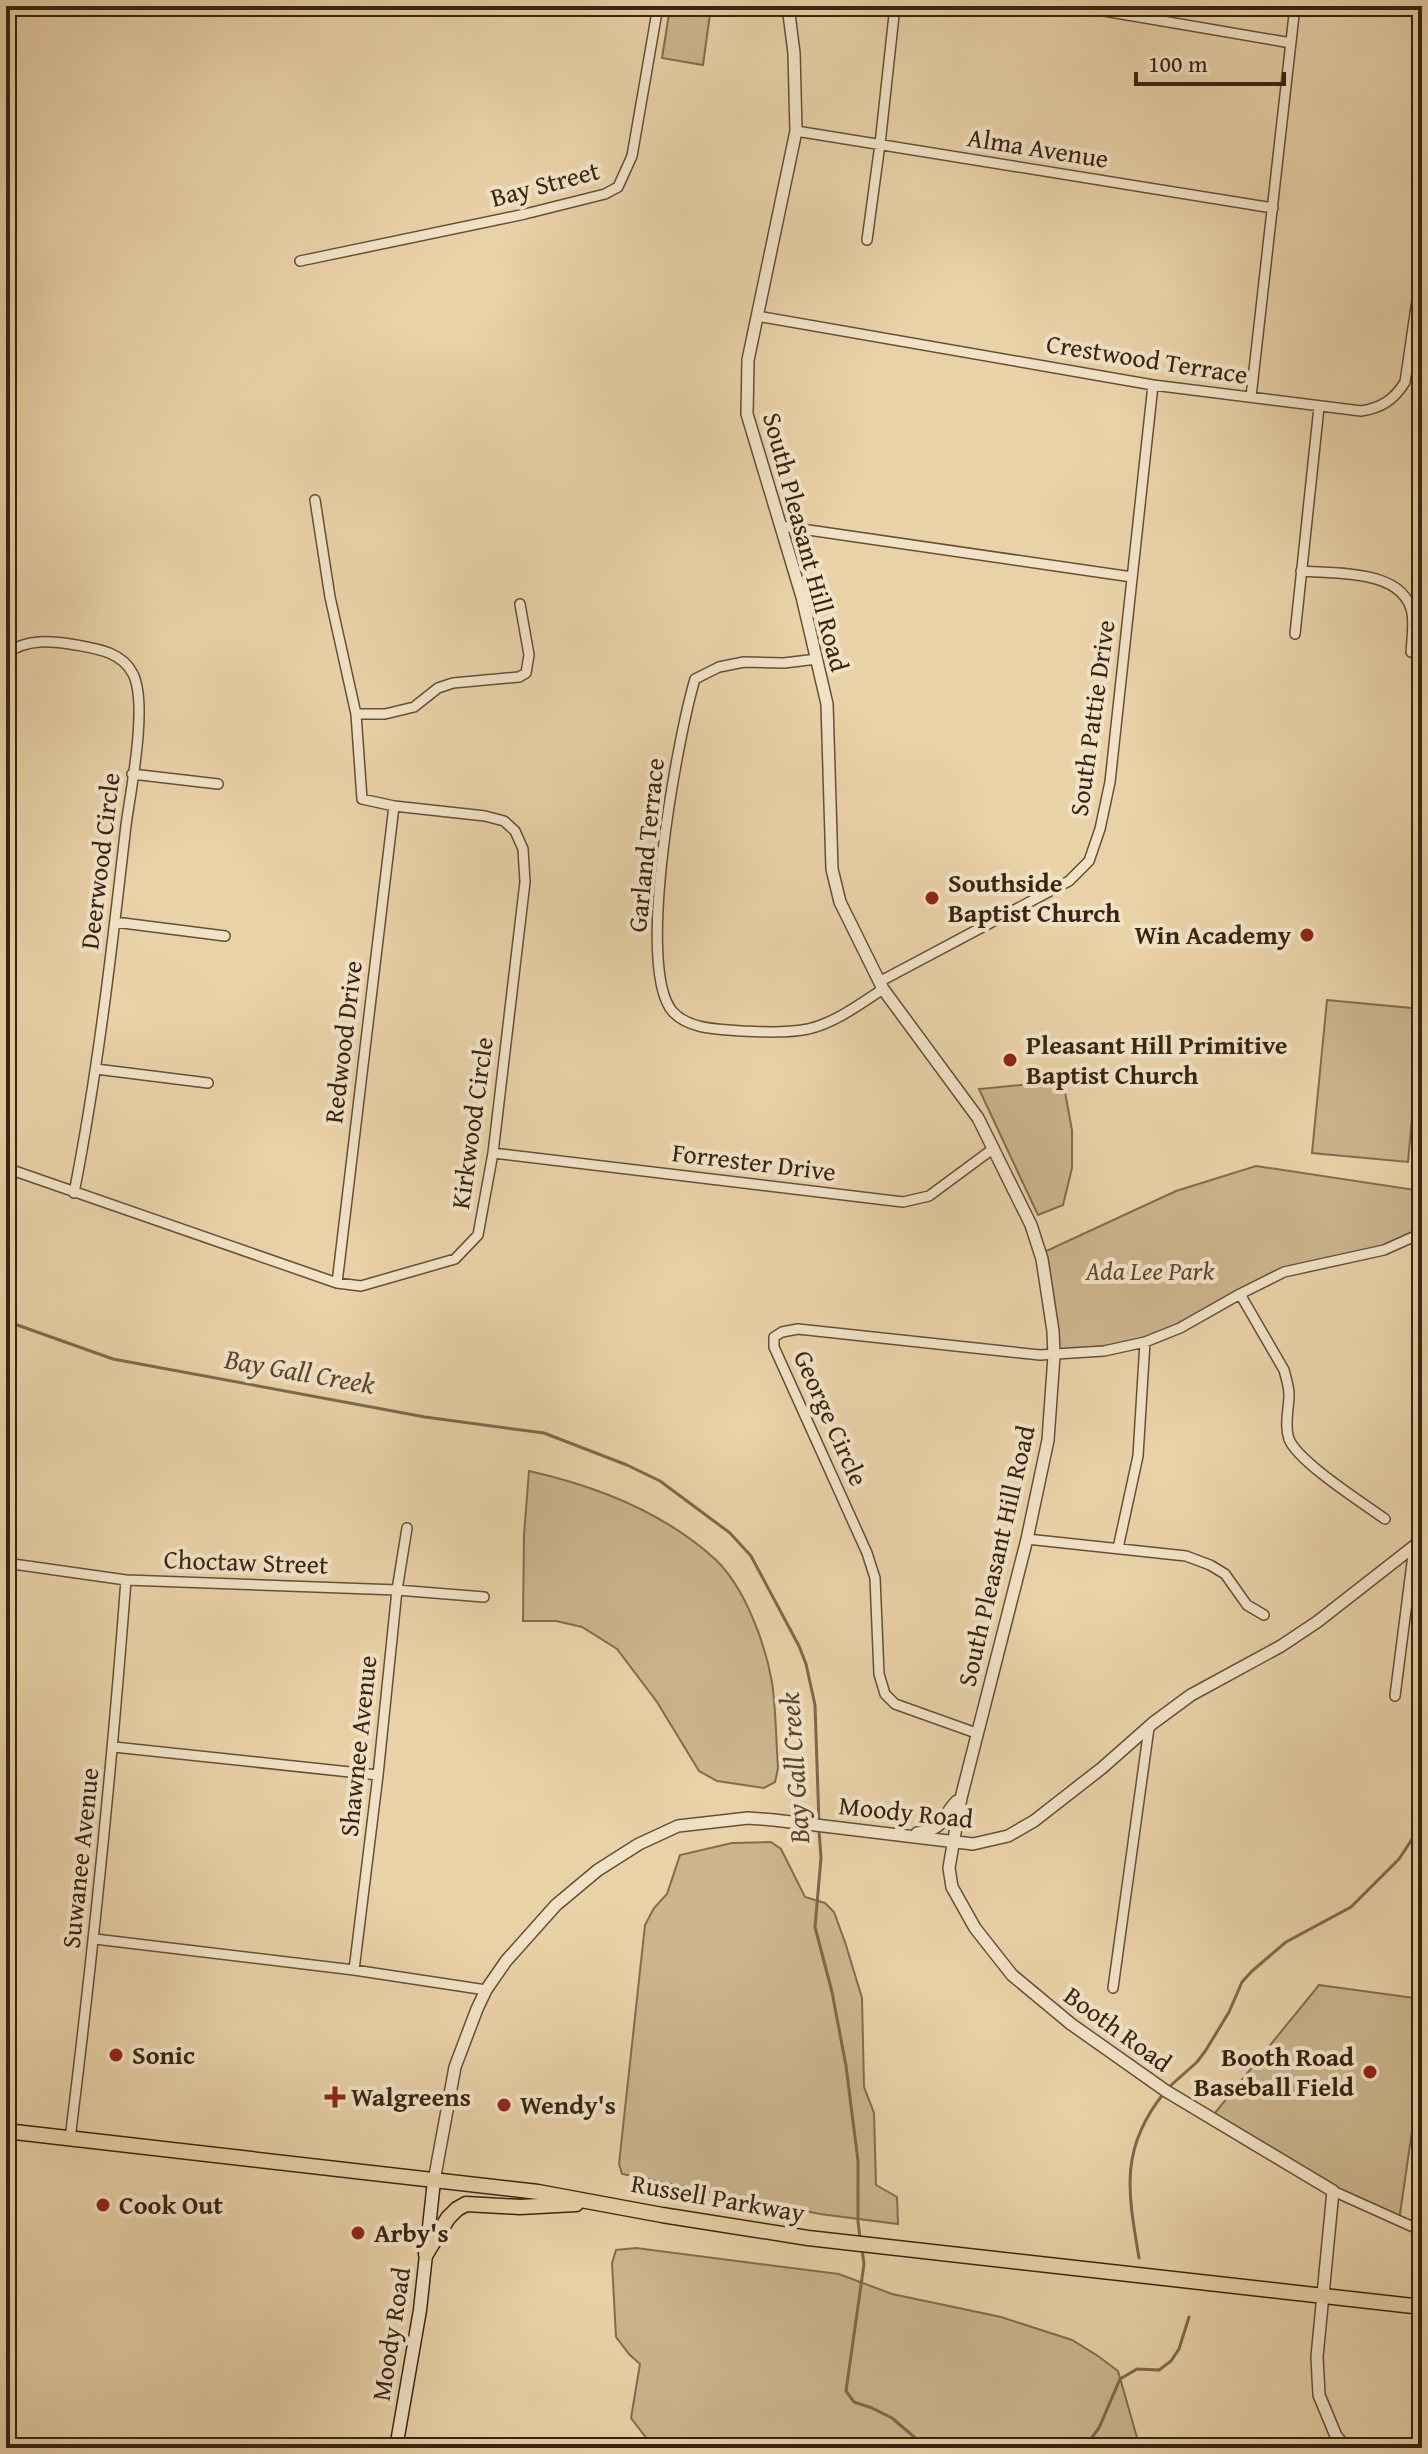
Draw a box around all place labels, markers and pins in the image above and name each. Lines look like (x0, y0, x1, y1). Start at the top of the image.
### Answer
place label: Southside Baptist Church (948, 863, 1121, 932)
marker: Southside Baptist Church (923, 889, 941, 907)
place label: Win Academy (1135, 915, 1292, 954)
marker: Win Academy (1298, 926, 1316, 944)
place label: Pleasant Hill Primitive Baptist Church (1026, 1025, 1288, 1094)
marker: Pleasant Hill Primitive Baptist Church (1001, 1051, 1019, 1069)
place label: Sonic (132, 2035, 195, 2074)
place label: Booth Road Baseball Field (1194, 2037, 1354, 2106)
marker: Sonic (107, 2046, 125, 2064)
marker: Booth Road Baseball Field (1361, 2063, 1379, 2081)
place label: Walgreens (351, 2077, 471, 2116)
place label: Wendy's (520, 2085, 616, 2124)
marker: Walgreens (326, 2088, 344, 2106)
marker: Wendy's (495, 2096, 513, 2114)
place label: Cook Out (119, 2185, 223, 2224)
marker: Cook Out (94, 2196, 112, 2214)
place label: Arby's (374, 2213, 449, 2252)
marker: Arby's (349, 2224, 367, 2242)

